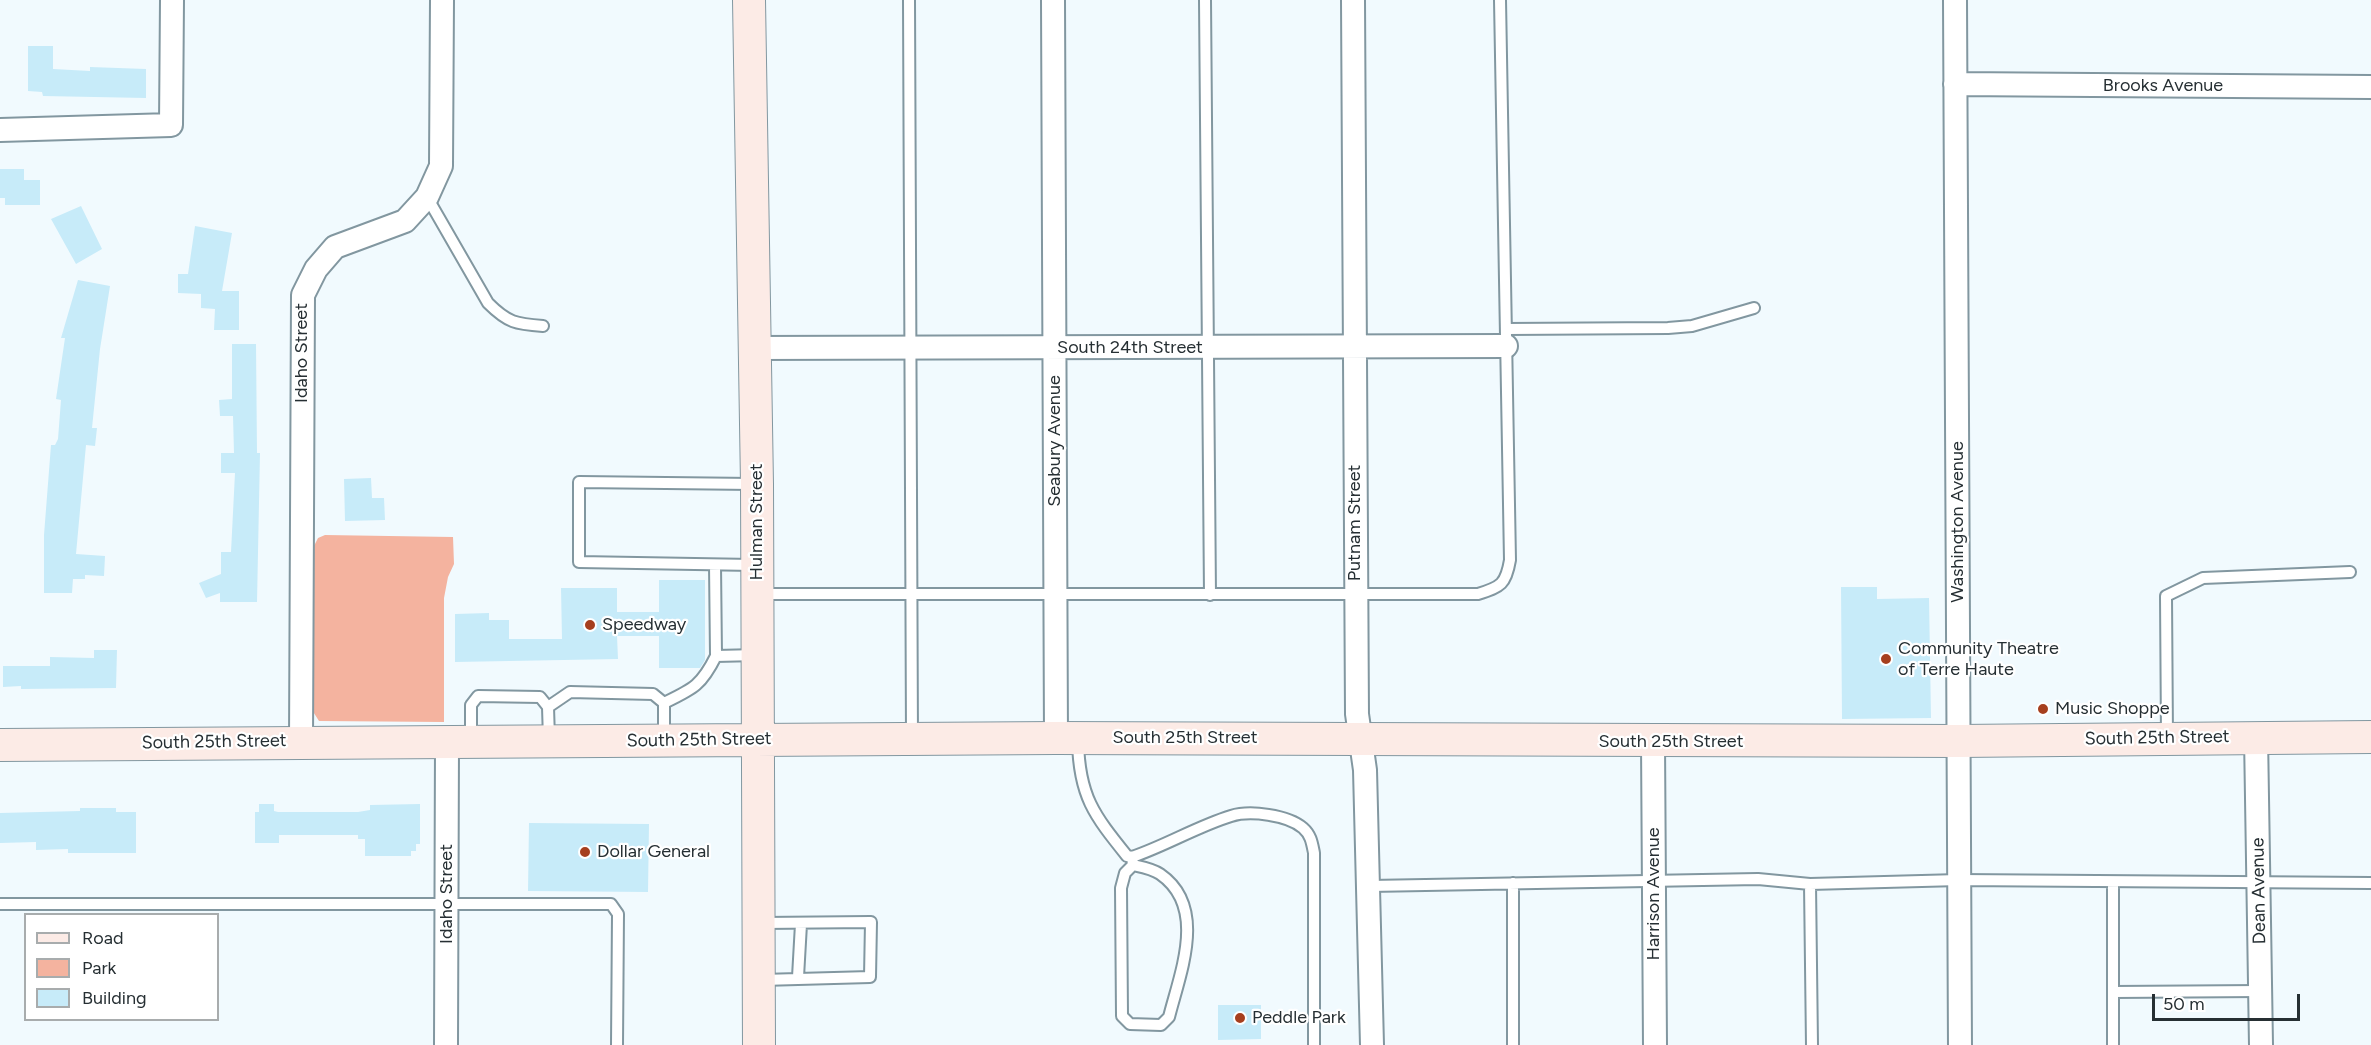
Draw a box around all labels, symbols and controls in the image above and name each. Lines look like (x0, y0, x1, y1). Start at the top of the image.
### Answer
street label: Brooks Avenue (2103, 75, 2223, 97)
street label: Idaho Street (291, 303, 313, 403)
street label: South 24th Street (1057, 337, 1203, 359)
street label: Seabury Avenue (1044, 375, 1066, 507)
street label: Washington Avenue (1947, 441, 1969, 603)
street label: Hulman Street (746, 464, 768, 580)
street label: Putnam Street (1344, 465, 1366, 581)
place label: Speedway (602, 614, 686, 636)
marker: Speedway (583, 618, 597, 632)
place label: Community Theatre of Terre Haute (1898, 638, 2059, 680)
marker: Community Theatre of Terre Haute (1879, 652, 1893, 666)
place label: Music Shoppe (2055, 698, 2170, 720)
marker: Music Shoppe (2036, 702, 2050, 716)
street label: South 25th Street (2084, 726, 2230, 750)
street label: South 25th Street (1113, 727, 1257, 749)
street label: South 25th Street (626, 728, 772, 752)
street label: South 25th Street (141, 730, 287, 754)
street label: South 25th Street (1599, 731, 1743, 753)
street label: Harrison Avenue (1643, 827, 1665, 961)
street label: Dean Avenue (2247, 837, 2271, 945)
place label: Dollar General (597, 841, 710, 863)
street label: Idaho Street (436, 844, 458, 944)
marker: Dollar General (578, 845, 592, 859)
legend (24, 913, 219, 1021)
text: Road (82, 927, 123, 949)
text: Park (82, 957, 116, 979)
scale bar (2155, 982, 2304, 1020)
text: Building (82, 987, 147, 1009)
text: 50 m (2163, 993, 2205, 1015)
place label: Peddle Park (1252, 1007, 1346, 1029)
marker: Peddle Park (1233, 1011, 1247, 1025)

